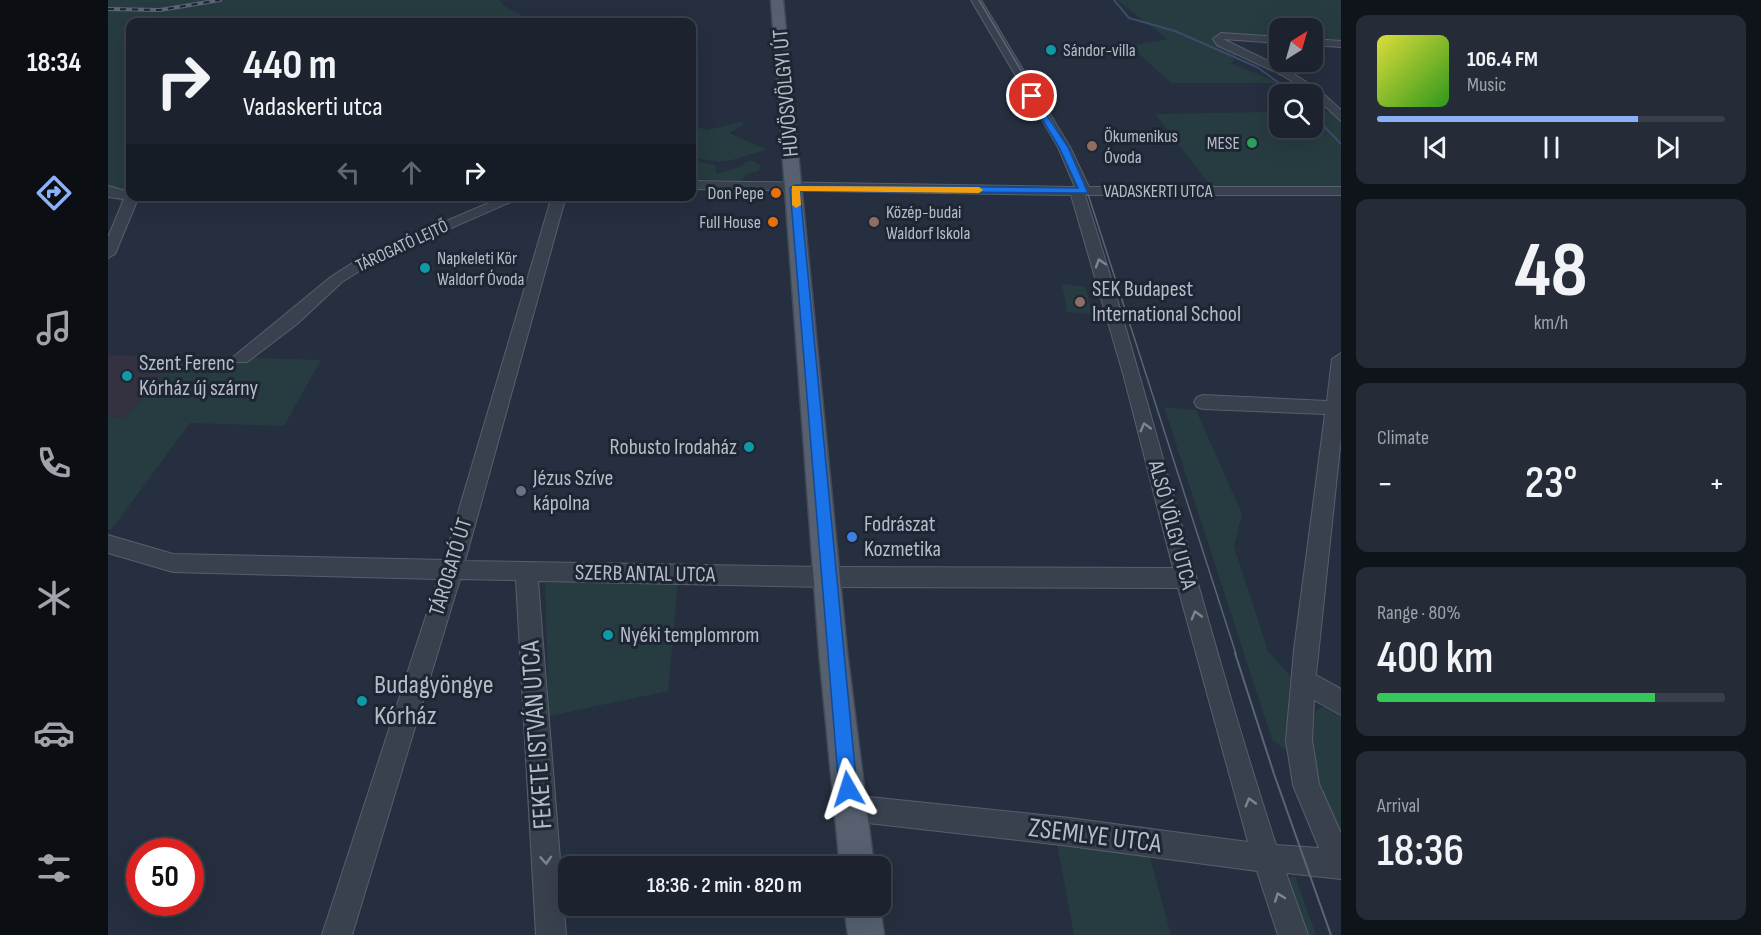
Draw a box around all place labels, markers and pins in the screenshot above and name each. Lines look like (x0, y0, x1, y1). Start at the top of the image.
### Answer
place label: Sándor-villa (1063, 40, 1136, 61)
marker: Sándor-villa (1044, 43, 1058, 57)
pin (1006, 70, 1057, 121)
place label: Ökumenikus Óvoda (1104, 126, 1178, 168)
place label: MESE (1207, 133, 1240, 154)
marker: MESE (1245, 136, 1259, 150)
marker: Ökumenikus Óvoda (1085, 139, 1099, 153)
place label: Don Pepe (708, 183, 764, 204)
marker: Don Pepe (769, 186, 783, 200)
place label: Közép-budai Waldorf Iskola (886, 202, 970, 244)
place label: Full House (699, 212, 761, 233)
marker: Full House (766, 215, 780, 229)
marker: Közép-budai Waldorf Iskola (867, 215, 881, 229)
place label: Napkeleti Kör Waldorf Óvoda (437, 248, 525, 290)
marker: Napkeleti Kör Waldorf Óvoda (418, 261, 432, 275)
place label: SEK Budapest International School (1092, 276, 1241, 328)
marker: SEK Budapest International School (1073, 295, 1087, 309)
place label: Szent Ferenc Kórház új szárny (139, 350, 259, 402)
marker: Szent Ferenc Kórház új szárny (120, 369, 134, 383)
place label: Robusto Irodaház (610, 434, 737, 461)
marker: Robusto Irodaház (742, 440, 756, 454)
place label: Jézus Szíve kápolna (532, 465, 613, 517)
marker: Jézus Szíve kápolna (514, 484, 528, 498)
place label: Fodrászat Kozmetika (864, 511, 941, 563)
marker: Fodrászat Kozmetika (845, 530, 859, 544)
place label: Nyéki templomrom (620, 622, 759, 649)
marker: Nyéki templomrom (601, 628, 615, 642)
place label: Budagyöngye Kórház (374, 669, 494, 732)
marker: Budagyöngye Kórház (355, 694, 369, 708)

